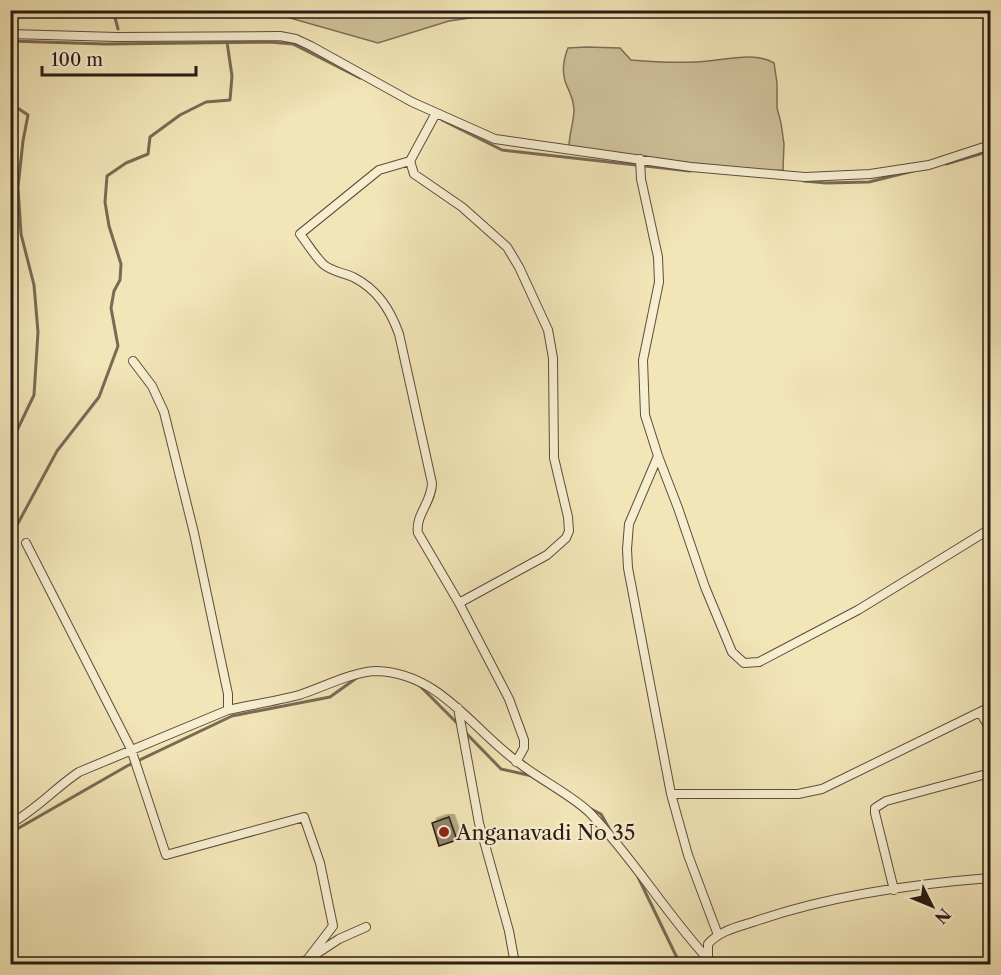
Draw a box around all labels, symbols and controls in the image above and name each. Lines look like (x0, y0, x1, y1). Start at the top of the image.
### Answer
scale bar (42, 39, 196, 77)
text: 100 m (51, 49, 103, 71)
place label: Anganavadi No 35 (455, 820, 635, 845)
marker: Anganavadi No 35 (437, 825, 451, 839)
north arrow (902, 876, 962, 936)
text: N (931, 904, 955, 928)

